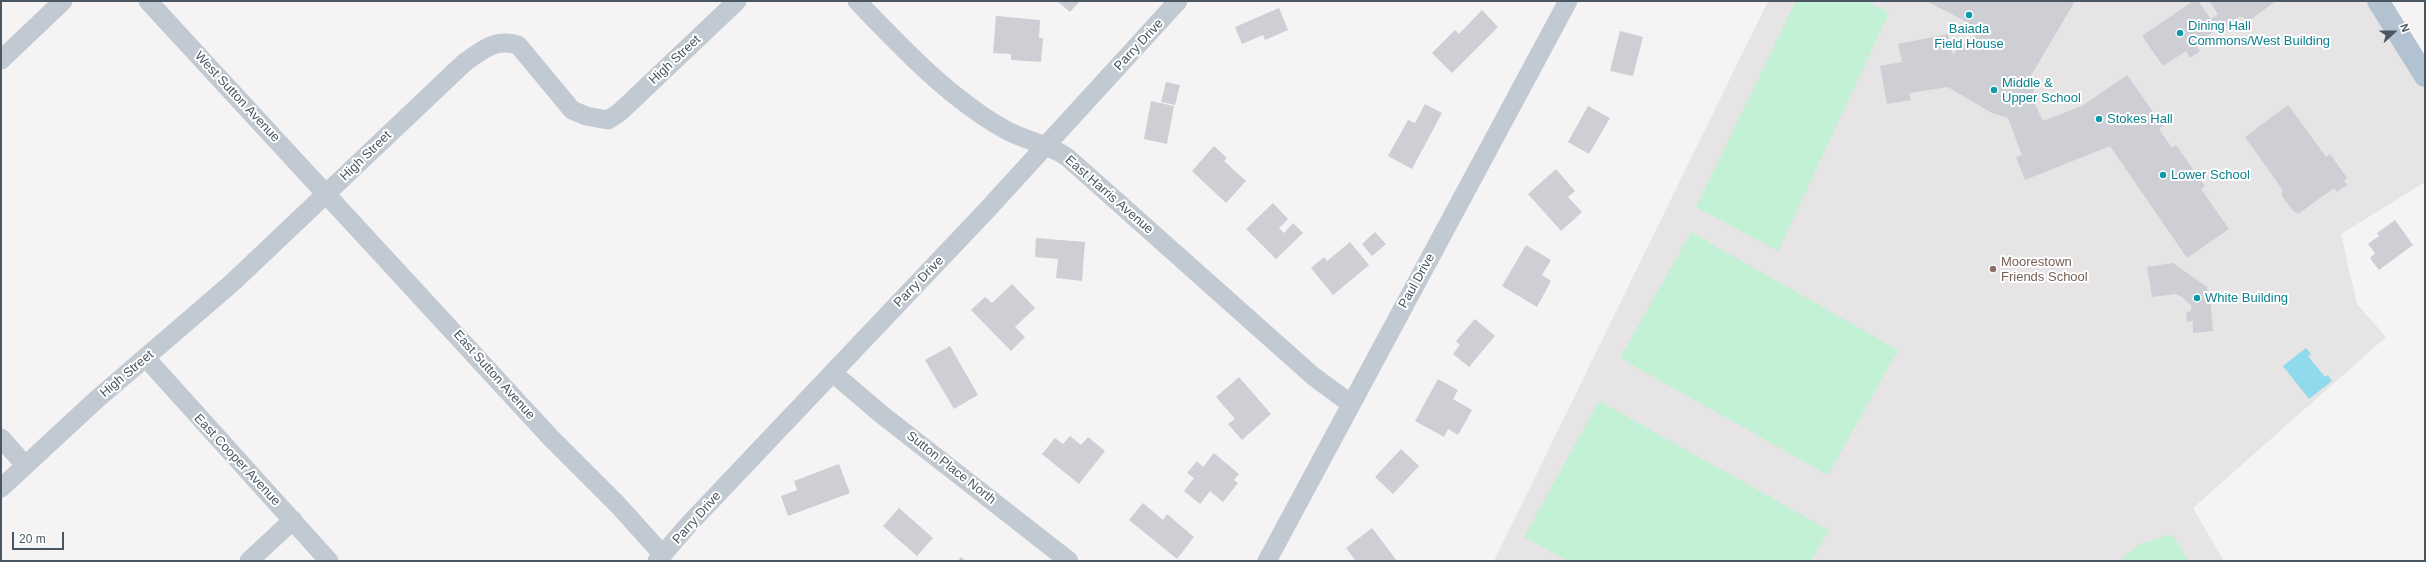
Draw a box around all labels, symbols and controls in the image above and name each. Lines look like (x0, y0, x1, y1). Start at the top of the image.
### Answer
marker: Baiada Field House (1964, 10, 1974, 20)
north arrow (2374, 12, 2414, 52)
street label: Parry Drive (1111, 16, 1167, 74)
place label: Dining Hall Commons/West Building (2188, 18, 2330, 49)
place label: Baiada Field House (1934, 21, 2004, 52)
text: N (2398, 22, 2412, 34)
marker: Dining Hall Commons/West Building (2175, 28, 2185, 38)
street label: High Street (646, 32, 704, 88)
street label: West Sutton Avenue (191, 49, 283, 145)
place label: Middle & Upper School (2002, 75, 2081, 106)
marker: Middle & Upper School (1989, 85, 1999, 95)
place label: Stokes Hall (2107, 111, 2173, 127)
marker: Stokes Hall (2094, 114, 2104, 124)
street label: High Street (337, 128, 395, 184)
street label: East Harris Avenue (1062, 152, 1156, 238)
place label: Lower School (2171, 167, 2250, 183)
marker: Lower School (2158, 170, 2168, 180)
street label: Paul Drive (1396, 251, 1438, 311)
street label: Parry Drive (891, 253, 947, 311)
place label: Moorestown Friends School (2001, 254, 2088, 285)
marker: Moorestown Friends School (1988, 264, 1998, 274)
place label: White Building (2205, 290, 2288, 306)
marker: White Building (2192, 293, 2202, 303)
street label: East Sutton Avenue (450, 327, 538, 423)
street label: High Street (97, 347, 157, 401)
street label: East Cooper Avenue (190, 411, 284, 509)
street label: Sutton Place North (903, 428, 999, 508)
street label: Parry Drive (669, 489, 725, 547)
scale bar (14, 524, 66, 550)
text: 20 m (19, 532, 46, 546)

